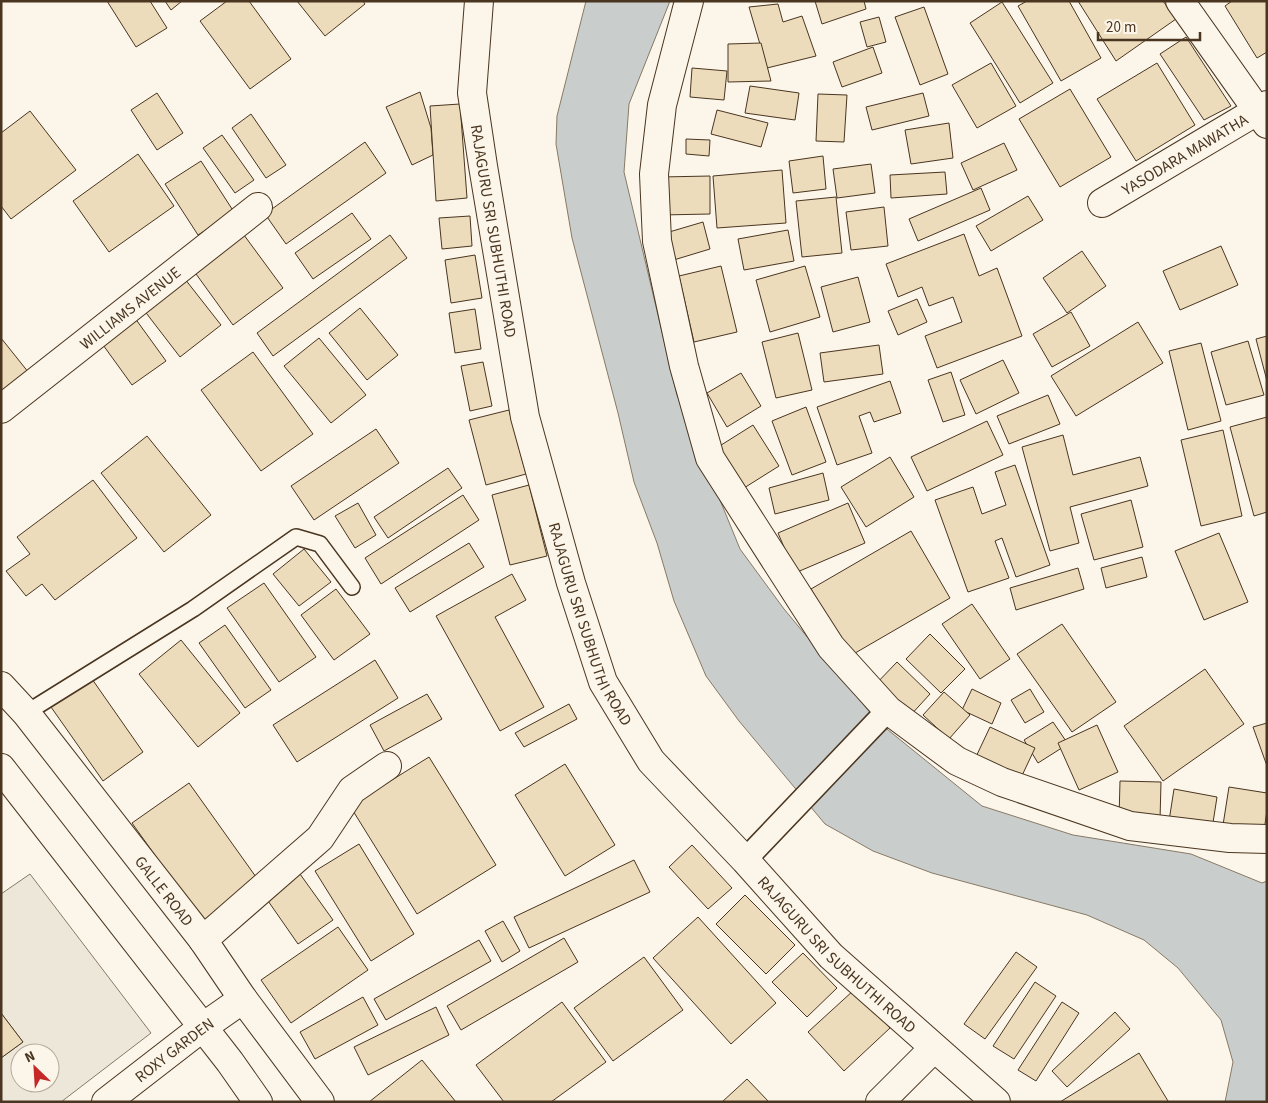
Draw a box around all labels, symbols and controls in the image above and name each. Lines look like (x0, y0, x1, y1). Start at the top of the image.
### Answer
scale bar (1098, 10, 1200, 42)
text: 20 m (1106, 17, 1136, 38)
street label: YASODARA MAWATHA (1117, 109, 1252, 201)
street label: RAJAGURU SRI SUBHUTHI ROAD (465, 123, 522, 339)
street label: WILLIAMS AVENUE (75, 262, 186, 355)
street label: RAJAGURU SRI SUBHUTHI ROAD (543, 520, 637, 730)
street label: GALLE ROAD (129, 851, 198, 931)
street label: RAJAGURU SRI SUBHUTHI ROAD (752, 872, 921, 1039)
street label: ROXY GARDEN (130, 1013, 219, 1088)
north arrow (10, 1043, 60, 1093)
text: N (21, 1046, 38, 1068)

